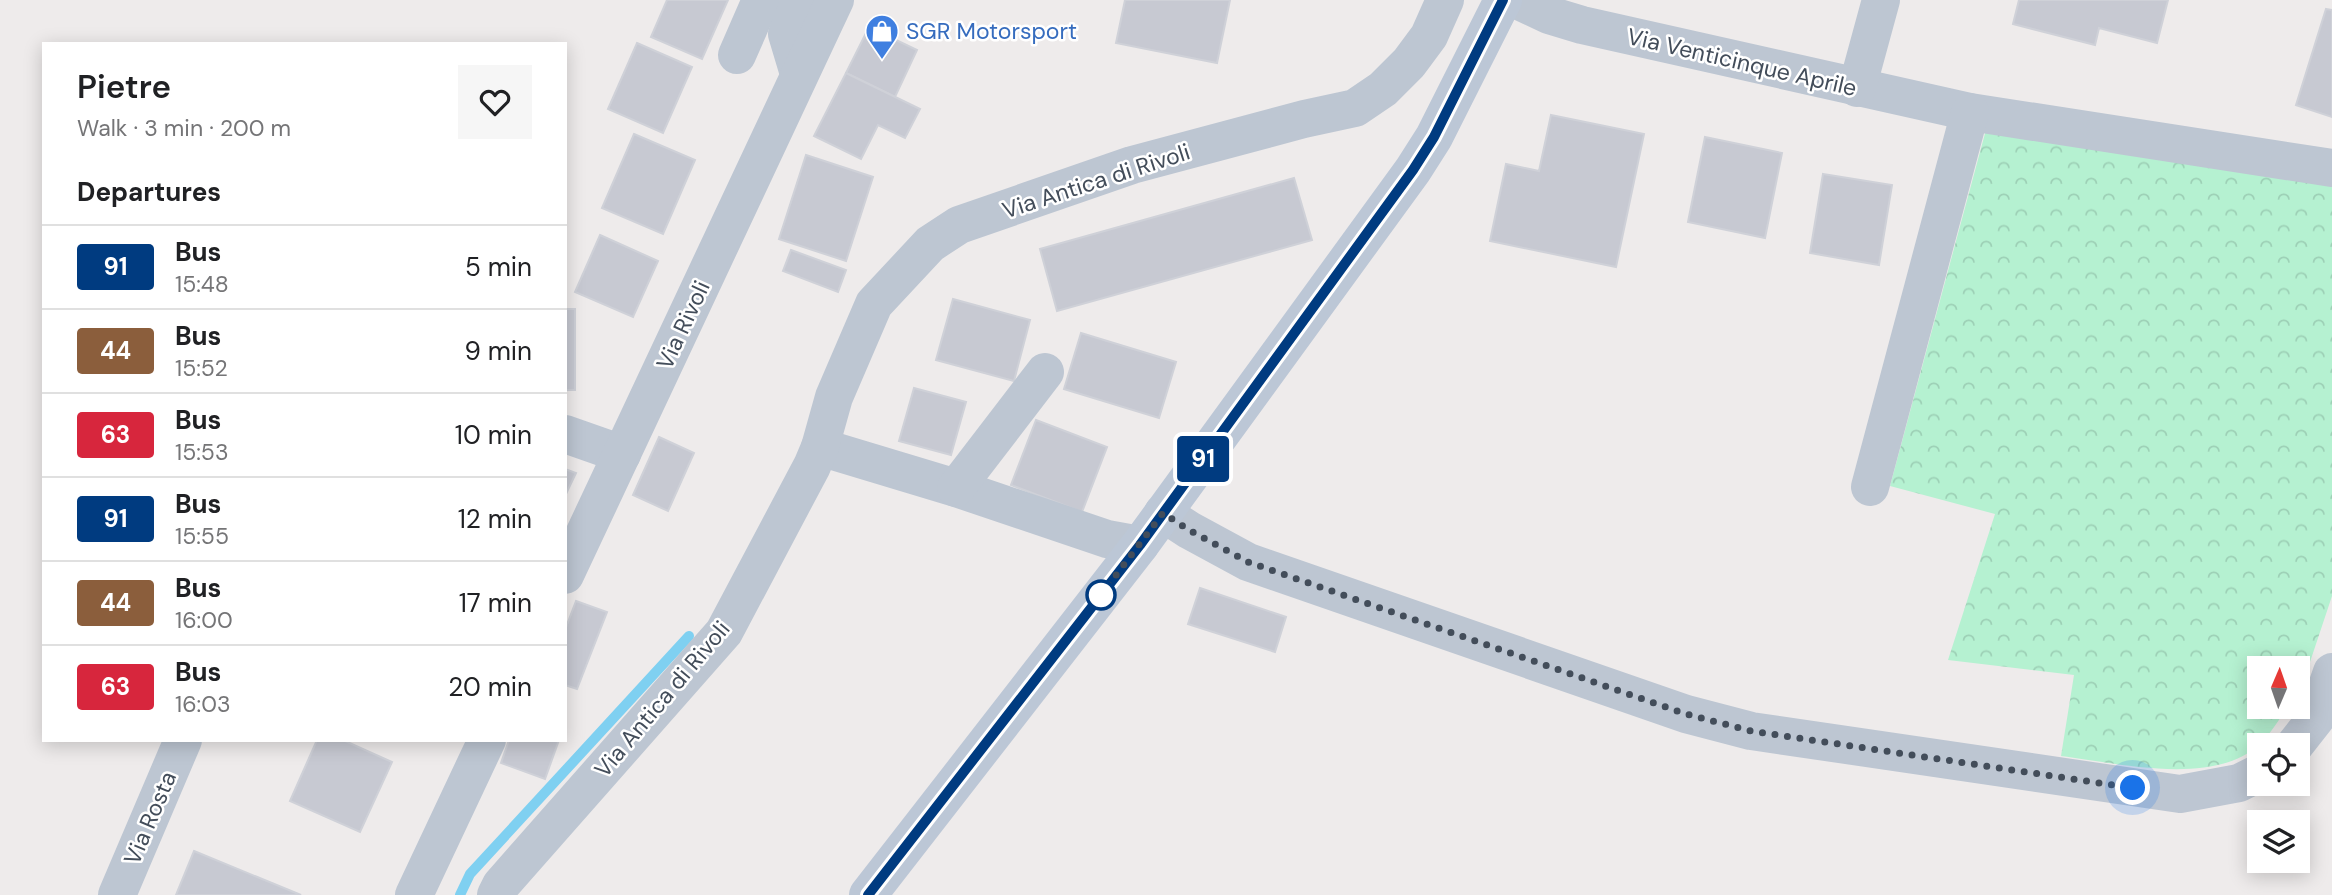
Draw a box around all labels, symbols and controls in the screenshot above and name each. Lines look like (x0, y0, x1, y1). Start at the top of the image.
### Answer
shop icon: SGR Motorsport (863, 12, 901, 61)
place label: SGR Motorsport (906, 16, 1077, 46)
street label: Via Venticinque Aprile (1624, 21, 1860, 103)
text: Pietre (77, 65, 171, 108)
button: heart (458, 65, 532, 139)
text: Walk · 3 min · 200 m (77, 113, 291, 143)
street label: Via Antica di Rivoli (998, 137, 1194, 225)
text: Departures (77, 175, 221, 209)
text: Bus (175, 235, 221, 269)
text: 5 min (465, 250, 532, 284)
text: 91 (104, 251, 127, 282)
text: 15:48 (175, 269, 229, 299)
street label: Via Rivoli (649, 276, 717, 374)
text: Bus (175, 319, 221, 353)
text: 9 min (464, 334, 532, 368)
text: 44 (100, 335, 131, 366)
text: 15:52 (175, 353, 228, 383)
text: Bus (175, 403, 221, 437)
text: 10 min (455, 418, 532, 452)
text: 63 (101, 419, 130, 450)
line badge: 91 (1172, 436, 1234, 482)
text: 15:53 (175, 437, 228, 467)
text: 91 (1191, 443, 1215, 474)
text: Bus (175, 487, 221, 521)
text: 12 min (458, 502, 532, 536)
text: 91 (104, 503, 127, 534)
text: 15:55 (175, 521, 229, 551)
text: Bus (175, 571, 221, 605)
unlabelled marker (1086, 580, 1116, 610)
text: 17 min (459, 586, 532, 620)
text: 44 (100, 587, 131, 618)
text: 16:00 (175, 605, 233, 635)
street label: Via Antica di Rivoli (588, 615, 736, 783)
text: Bus (175, 655, 221, 689)
north arrow (2247, 656, 2310, 719)
map controls (2247, 656, 2310, 873)
text: 20 min (448, 670, 532, 704)
text: 63 (101, 671, 130, 702)
text: 16:03 (175, 689, 231, 719)
button: locate (2247, 733, 2310, 796)
street label: Via Rosta (117, 767, 183, 869)
your location (2115, 770, 2150, 805)
button: layers (2247, 810, 2310, 873)

